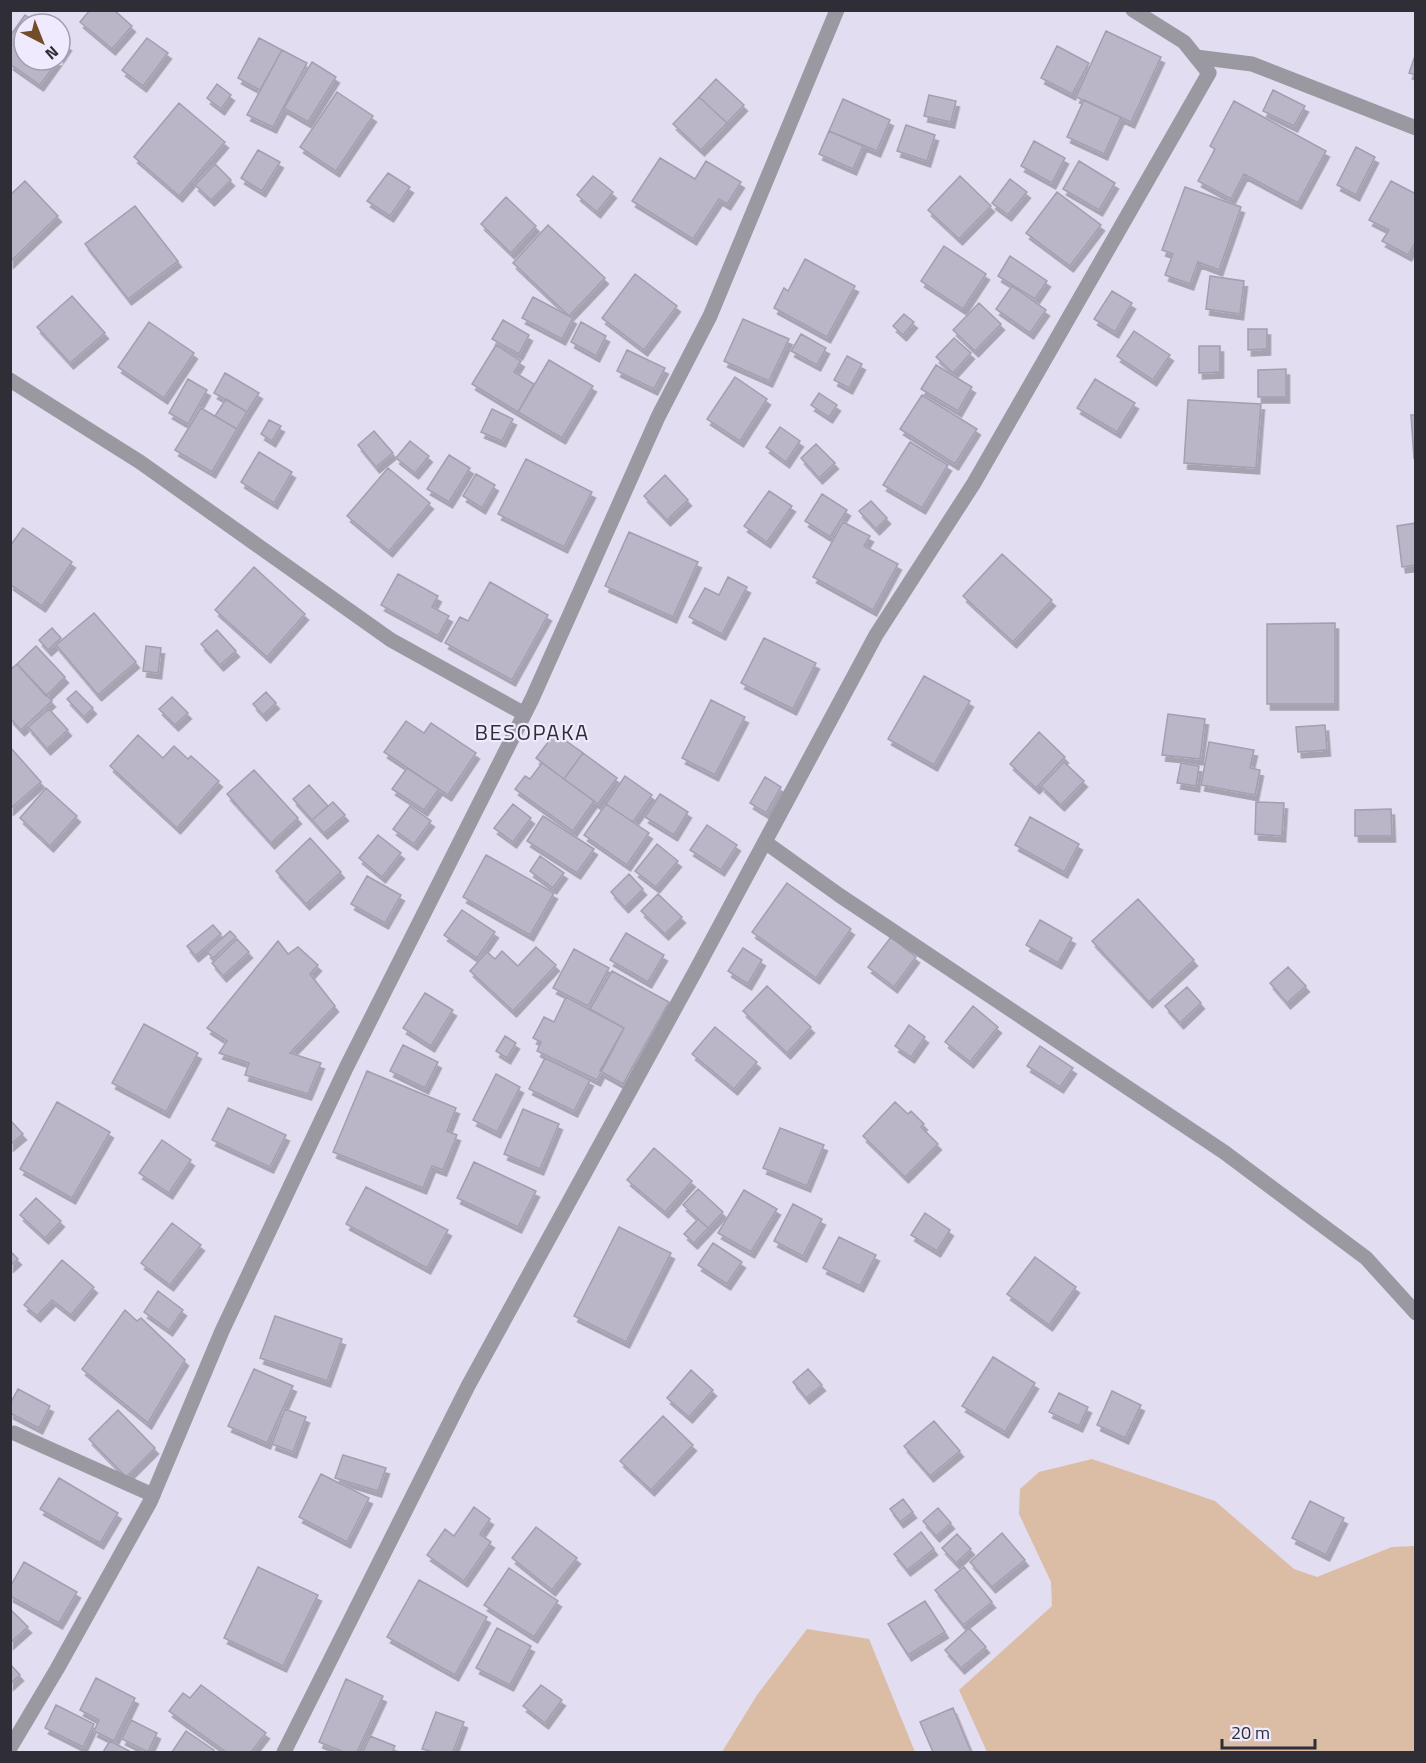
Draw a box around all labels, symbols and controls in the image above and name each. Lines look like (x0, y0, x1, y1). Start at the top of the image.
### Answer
north arrow (12, 12, 72, 72)
text: N (40, 41, 64, 66)
district label: BESOPAKA (474, 715, 590, 749)
scale bar (1222, 1712, 1315, 1750)
text: 20 m (1231, 1719, 1270, 1746)

